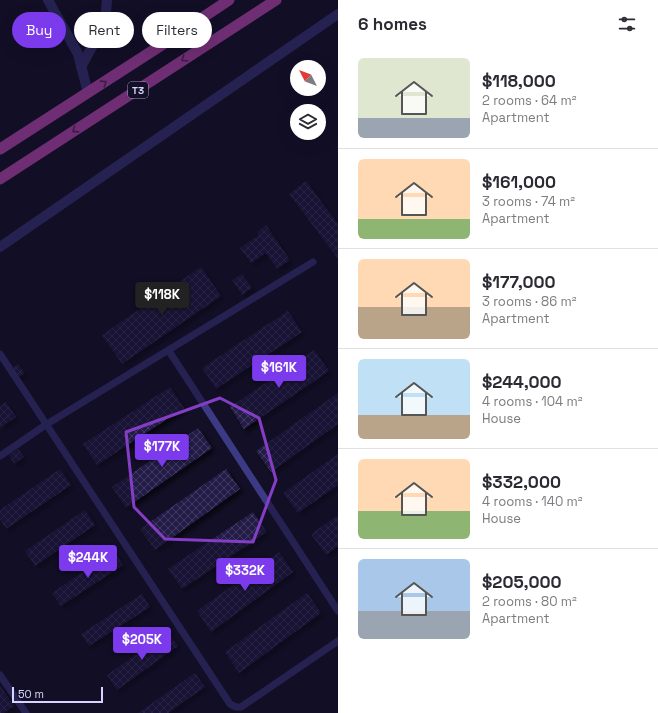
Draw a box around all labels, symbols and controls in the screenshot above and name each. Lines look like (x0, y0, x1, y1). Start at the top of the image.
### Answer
chip: Buy (12, 12, 66, 48)
chip: Rent (74, 12, 134, 48)
chip: Filters (142, 12, 212, 48)
text: 6 homes (358, 13, 427, 35)
icon: filters (616, 13, 638, 35)
one-way arrow (181, 55, 188, 62)
north arrow (290, 60, 326, 96)
map controls (290, 60, 326, 140)
text: $118,000 (482, 70, 556, 92)
icon: home (390, 74, 438, 122)
one-way arrow (99, 81, 106, 88)
road number: T3 (128, 82, 148, 98)
text: 2 rooms · 64 m² (482, 92, 576, 109)
button: layers (290, 104, 326, 140)
text: Apartment (482, 109, 550, 126)
one-way arrow (72, 126, 79, 133)
text: $161,000 (482, 171, 556, 193)
icon: home (390, 175, 438, 223)
text: 3 rooms · 74 m² (482, 193, 575, 210)
text: Apartment (482, 210, 550, 227)
text: $177,000 (482, 271, 556, 293)
icon: home (390, 275, 438, 323)
pin: $118K (134, 282, 190, 316)
text: $118K (144, 286, 180, 303)
text: 3 rooms · 86 m² (482, 293, 576, 310)
text: Apartment (482, 310, 550, 327)
pin: $161K (251, 355, 307, 389)
text: $161K (261, 359, 297, 376)
text: $244,000 (482, 371, 562, 393)
icon: home (390, 375, 438, 423)
text: 4 rooms · 104 m² (482, 393, 583, 410)
text: House (482, 410, 521, 427)
pin: $177K (134, 434, 190, 468)
text: $177K (144, 438, 180, 455)
text: $332,000 (482, 471, 561, 493)
icon: home (390, 475, 438, 523)
text: 4 rooms · 140 m² (482, 493, 583, 510)
text: House (482, 510, 521, 527)
pin: $244K (60, 545, 116, 579)
text: $244K (68, 549, 108, 566)
pin: $332K (217, 558, 273, 592)
text: $332K (225, 562, 265, 579)
text: $205,000 (482, 571, 561, 593)
icon: home (390, 575, 438, 623)
text: 2 rooms · 80 m² (482, 593, 577, 610)
text: Apartment (482, 610, 550, 627)
pin: $205K (114, 627, 170, 661)
text: $205K (122, 631, 162, 648)
scale bar (12, 685, 103, 704)
text: 50 m (18, 687, 44, 701)

